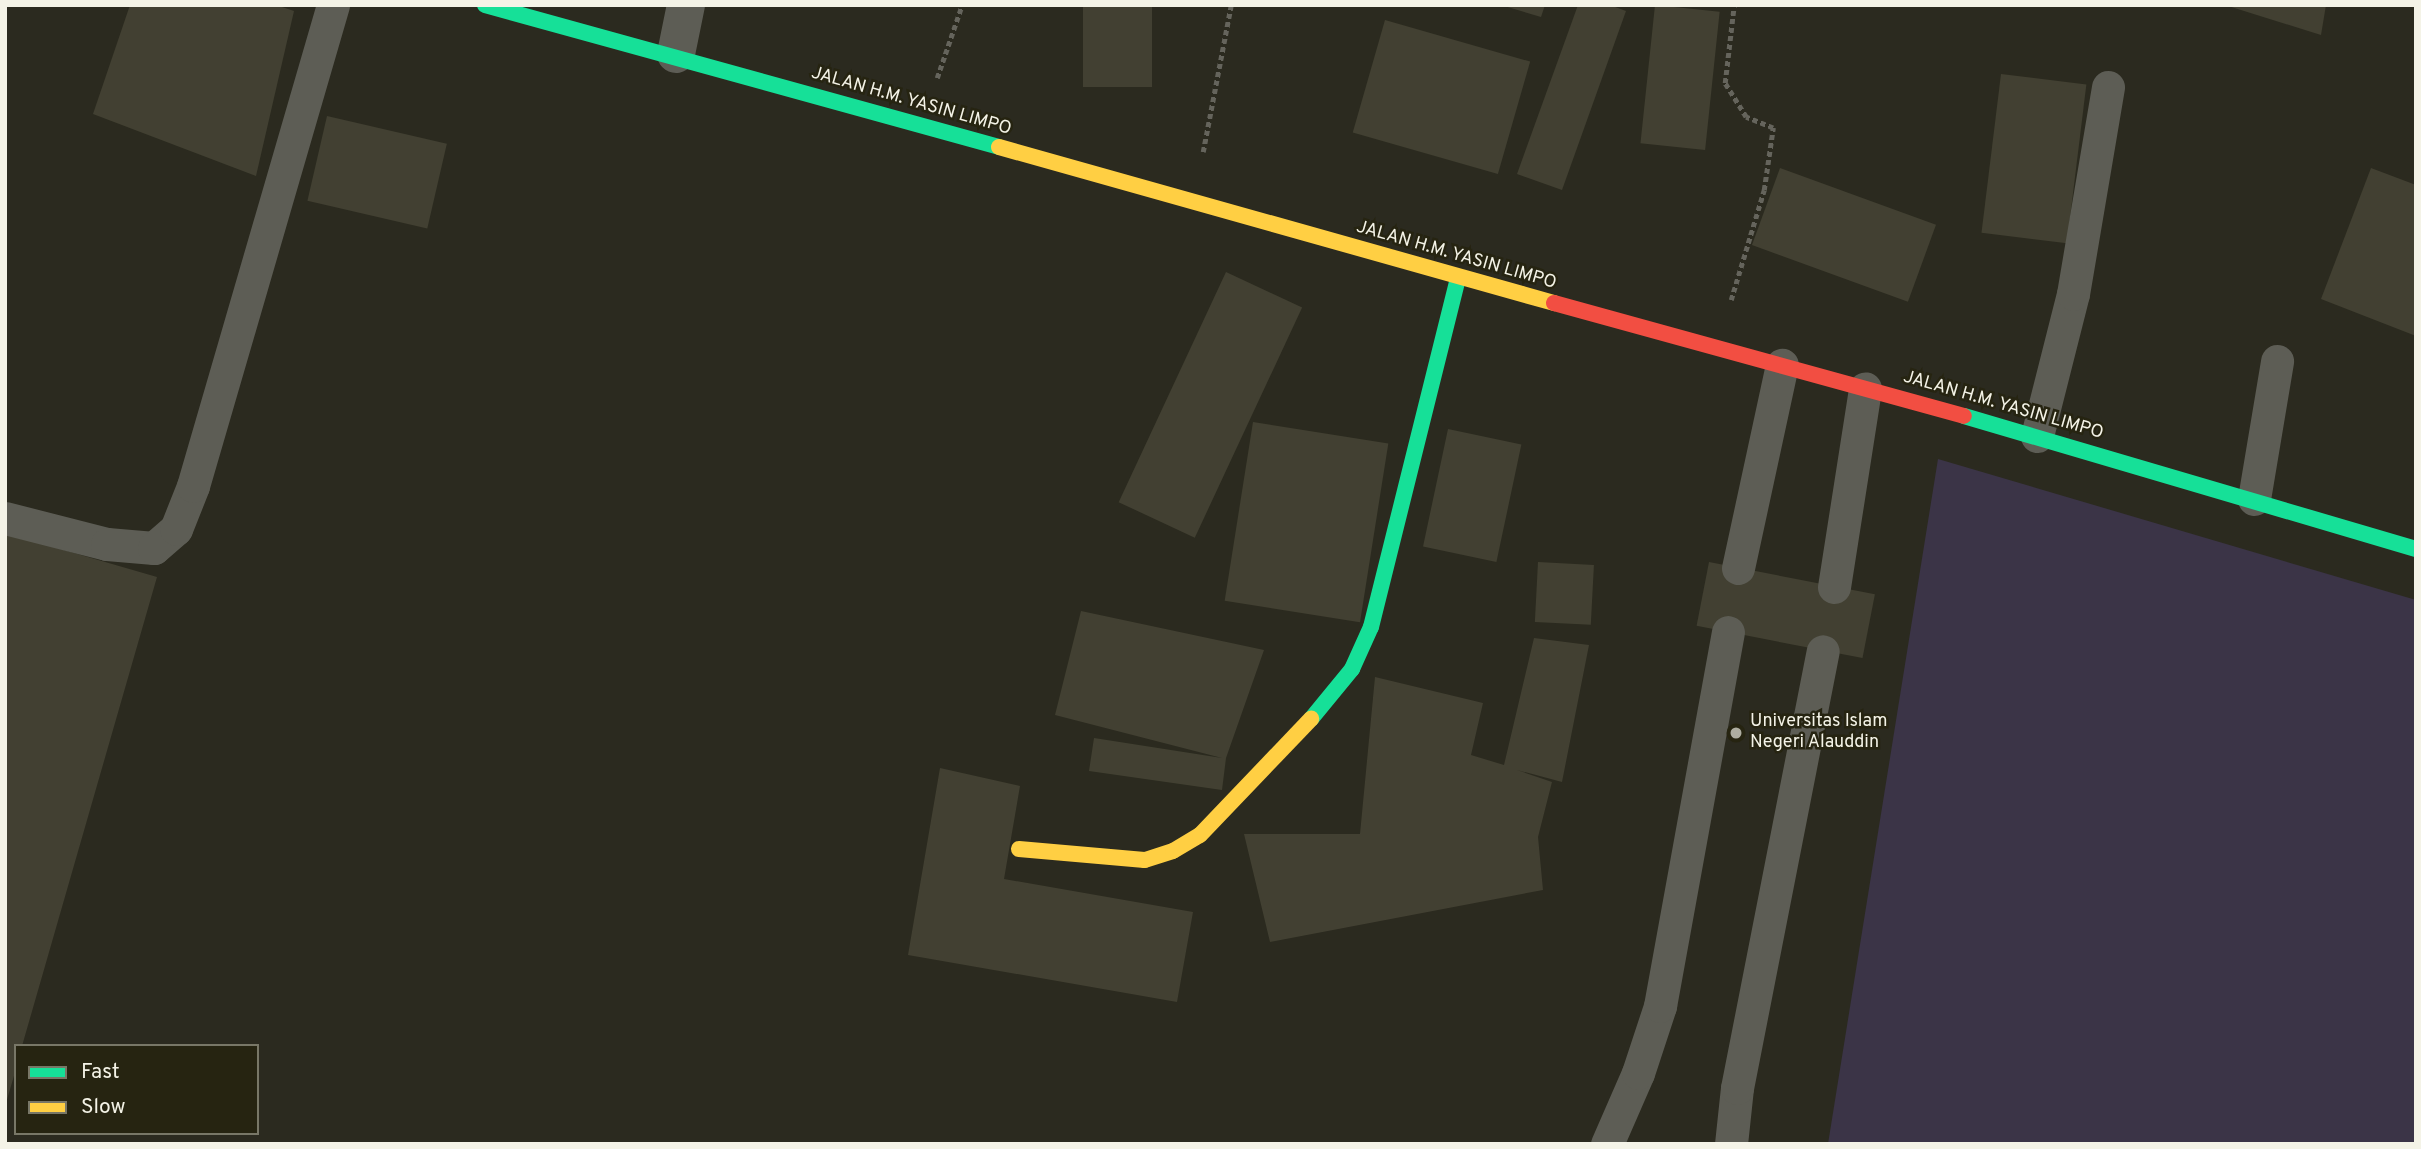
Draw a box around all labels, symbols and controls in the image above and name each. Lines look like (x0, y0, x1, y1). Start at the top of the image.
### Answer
street label: JALAN H.M. YASIN LIMPO (808, 63, 1014, 141)
street label: JALAN H.M. YASIN LIMPO (1353, 217, 1559, 295)
street label: JALAN H.M. YASIN LIMPO (1900, 367, 2106, 445)
place label: Universitas Islam Negeri Alauddin (1750, 712, 1888, 754)
marker: Universitas Islam Negeri Alauddin (1728, 725, 1744, 741)
legend (14, 1044, 259, 1135)
text: Fast (81, 1059, 120, 1086)
text: Slow (81, 1094, 126, 1121)

